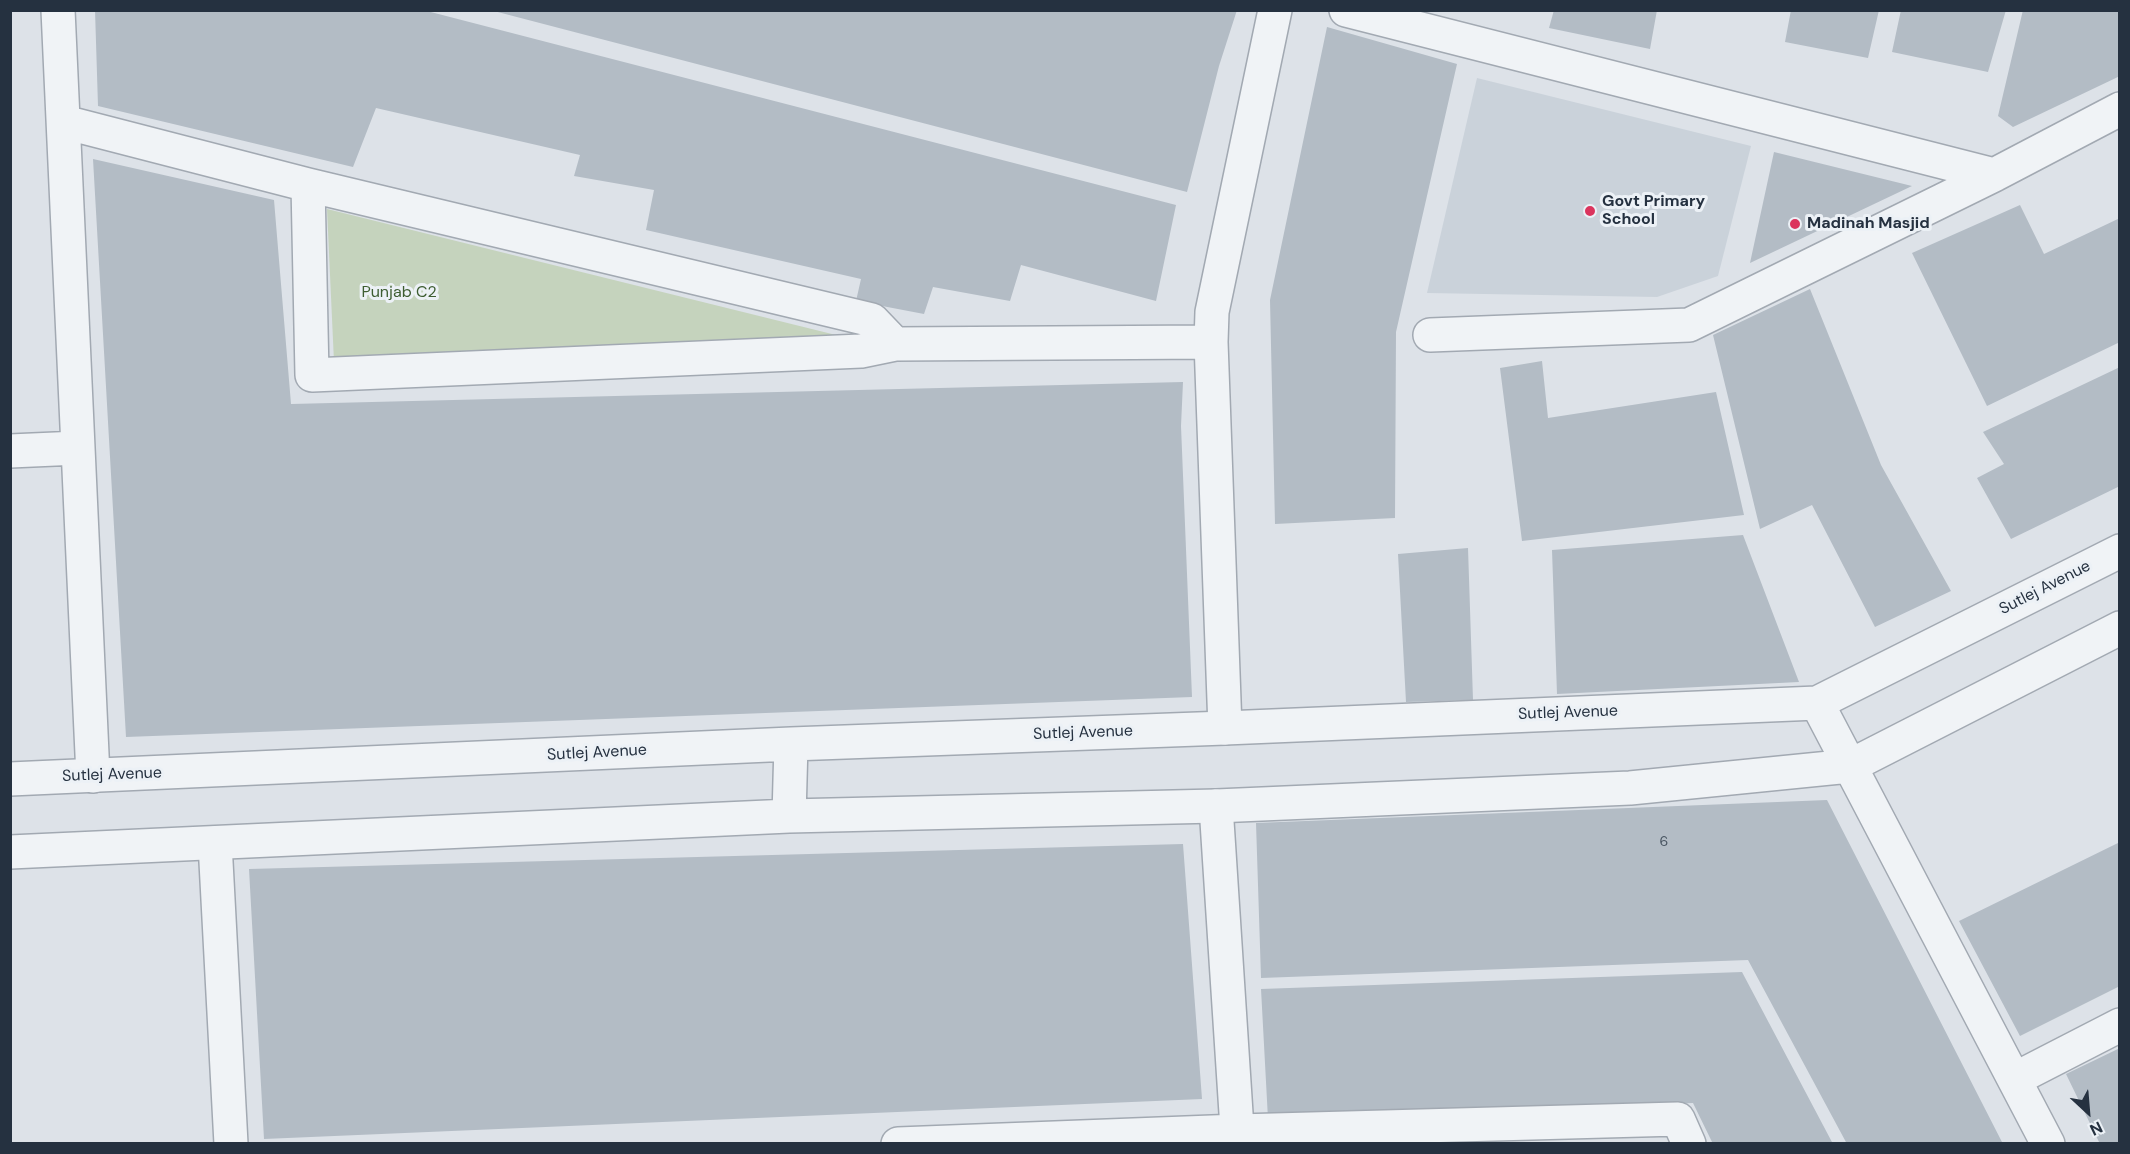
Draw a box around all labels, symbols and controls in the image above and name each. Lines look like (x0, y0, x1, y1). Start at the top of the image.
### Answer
place label: Govt Primary School (1602, 192, 1705, 230)
marker: Govt Primary School (1583, 204, 1597, 218)
place label: Madinah Masjid (1807, 214, 1930, 234)
marker: Madinah Masjid (1788, 217, 1802, 231)
park label: Punjab C2 (361, 283, 437, 303)
street label: Sutlej Avenue (1996, 557, 2094, 619)
street label: Sutlej Avenue (1518, 702, 1618, 724)
street label: Sutlej Avenue (1033, 722, 1133, 744)
street label: Sutlej Avenue (547, 741, 647, 765)
street label: Sutlej Avenue (62, 764, 162, 786)
house number: 6 (1660, 834, 1668, 850)
north arrow (2058, 1082, 2118, 1142)
text: N (2086, 1117, 2106, 1141)

